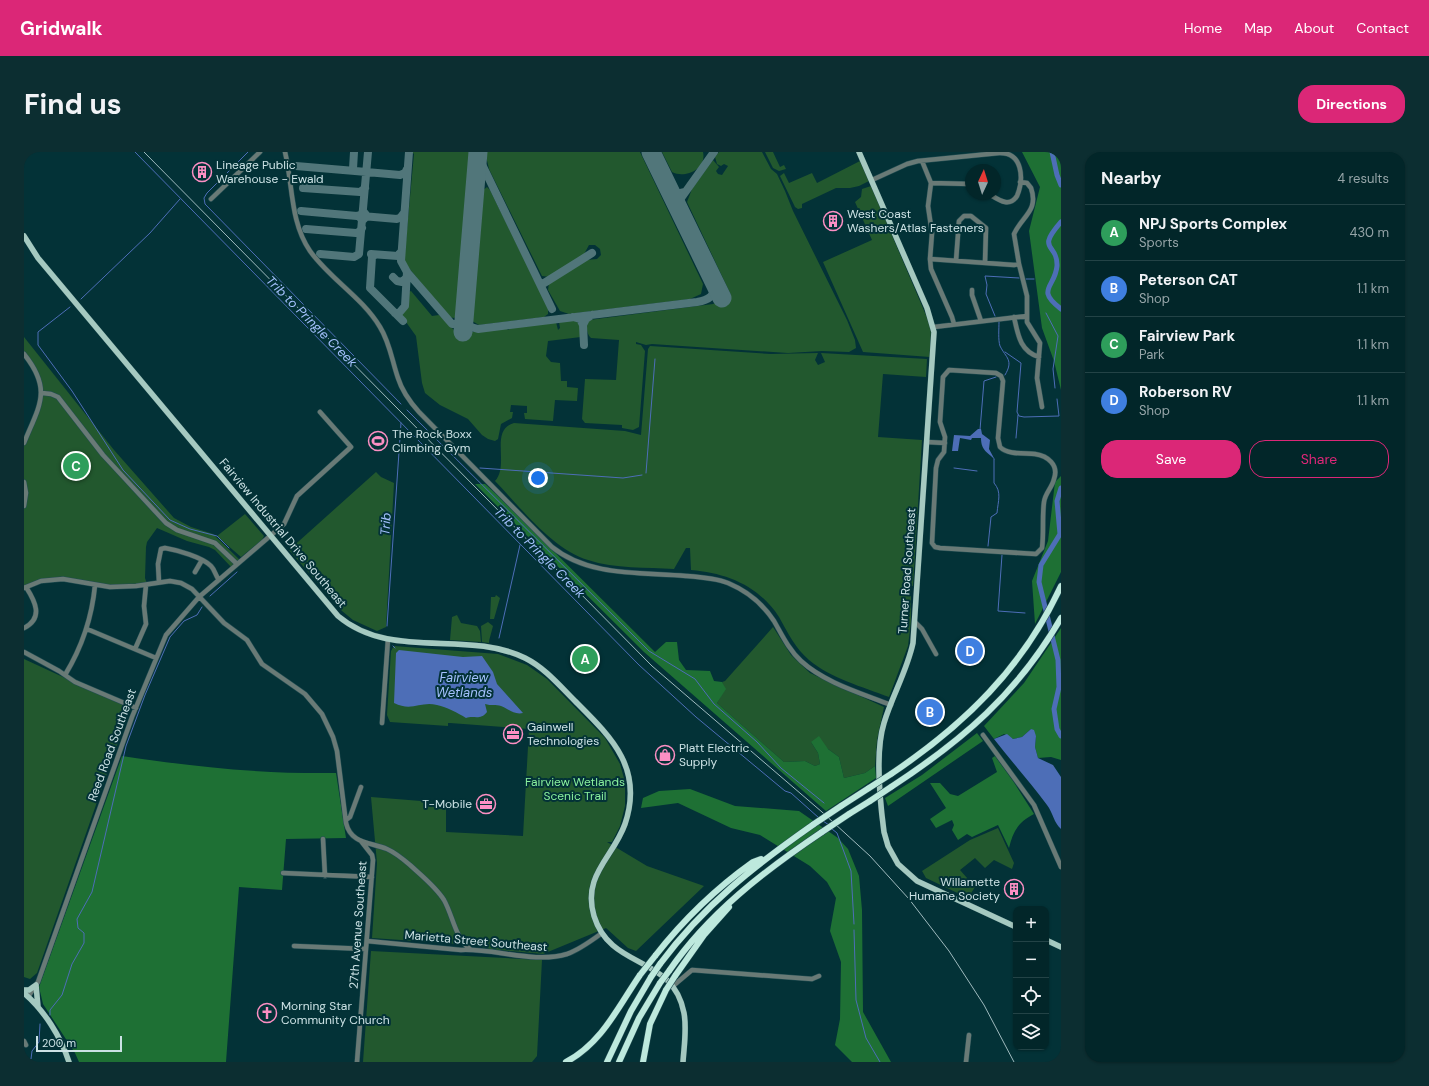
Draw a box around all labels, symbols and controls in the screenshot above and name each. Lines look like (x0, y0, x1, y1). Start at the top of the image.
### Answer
text: Gridwalk (20, 16, 102, 41)
text: Home (1184, 19, 1222, 37)
text: Map (1244, 19, 1272, 37)
text: About (1294, 19, 1334, 37)
text: Contact (1356, 19, 1409, 37)
button: Directions (1298, 85, 1405, 123)
text: Find us (24, 86, 122, 123)
place label: Lineage Public Warehouse - Ewald (216, 157, 324, 187)
building icon: Lineage Public Warehouse - Ewald (191, 161, 213, 183)
north arrow (965, 164, 1001, 200)
text: Nearby (1101, 167, 1161, 189)
text: 4 results (1337, 170, 1389, 187)
place label: West Coast Washers/Atlas Fasteners (847, 206, 984, 236)
building icon: West Coast Washers/Atlas Fasteners (822, 210, 844, 232)
text: NPJ Sports Complex (1139, 214, 1287, 234)
text: A (1109, 224, 1119, 241)
text: 430 m (1349, 224, 1389, 241)
text: Sports (1139, 234, 1179, 251)
text: Peterson CAT (1139, 270, 1238, 290)
water label: Trib to Pringle Creek (262, 272, 361, 371)
text: B (1110, 280, 1118, 297)
text: 1.1 km (1357, 280, 1389, 297)
text: Shop (1139, 290, 1170, 307)
text: Fairview Park (1139, 326, 1235, 346)
text: C (1109, 336, 1119, 353)
text: 1.1 km (1357, 336, 1389, 353)
text: Park (1139, 346, 1165, 363)
text: Roberson RV (1139, 382, 1232, 402)
text: D (1109, 392, 1119, 409)
text: 1.1 km (1357, 392, 1389, 409)
text: Shop (1139, 402, 1170, 419)
place label: The Rock Boxx Climbing Gym (392, 426, 472, 456)
sports icon: The Rock Boxx Climbing Gym (367, 430, 389, 452)
button: Save (1101, 440, 1241, 478)
button: Share (1249, 440, 1389, 478)
pin: C (63, 451, 89, 481)
street label: Fairview Industrial Drive Southeast (216, 455, 350, 611)
your location (528, 468, 548, 488)
water label: Trib to Pringle Creek (490, 503, 589, 602)
street label: Turner Road Southeast (895, 507, 919, 635)
water label: Trib (376, 512, 395, 536)
pin: D (957, 636, 983, 666)
pin: A (572, 644, 598, 674)
water label: Fairview Wetlands (436, 669, 492, 701)
street label: Reed Road Southeast (84, 686, 140, 803)
pin: B (917, 697, 943, 727)
place label: Gainwell Technologies (527, 719, 599, 749)
office icon: Gainwell Technologies (502, 723, 524, 745)
place label: Platt Electric Supply (679, 740, 750, 770)
shop icon: Platt Electric Supply (654, 744, 676, 766)
park label: Fairview Wetlands Scenic Trail (525, 774, 625, 804)
office icon: T-Mobile (475, 793, 497, 815)
place label: T-Mobile (422, 796, 472, 812)
street label: 27th Avenue Southeast (346, 860, 370, 990)
place label: Willamette Humane Society (909, 874, 1000, 904)
building icon: Willamette Humane Society (1003, 878, 1025, 900)
map controls (1013, 906, 1049, 1050)
button: + (1013, 906, 1049, 942)
street label: Marietta Street Southeast (404, 927, 548, 955)
button: − (1013, 942, 1049, 978)
button: locate (1013, 978, 1049, 1014)
place label: Morning Star Community Church (281, 998, 390, 1028)
church icon: Morning Star Community Church (256, 1002, 278, 1024)
button: layers (1013, 1014, 1049, 1050)
scale bar (36, 1034, 122, 1053)
text: 200 m (42, 1036, 76, 1050)

